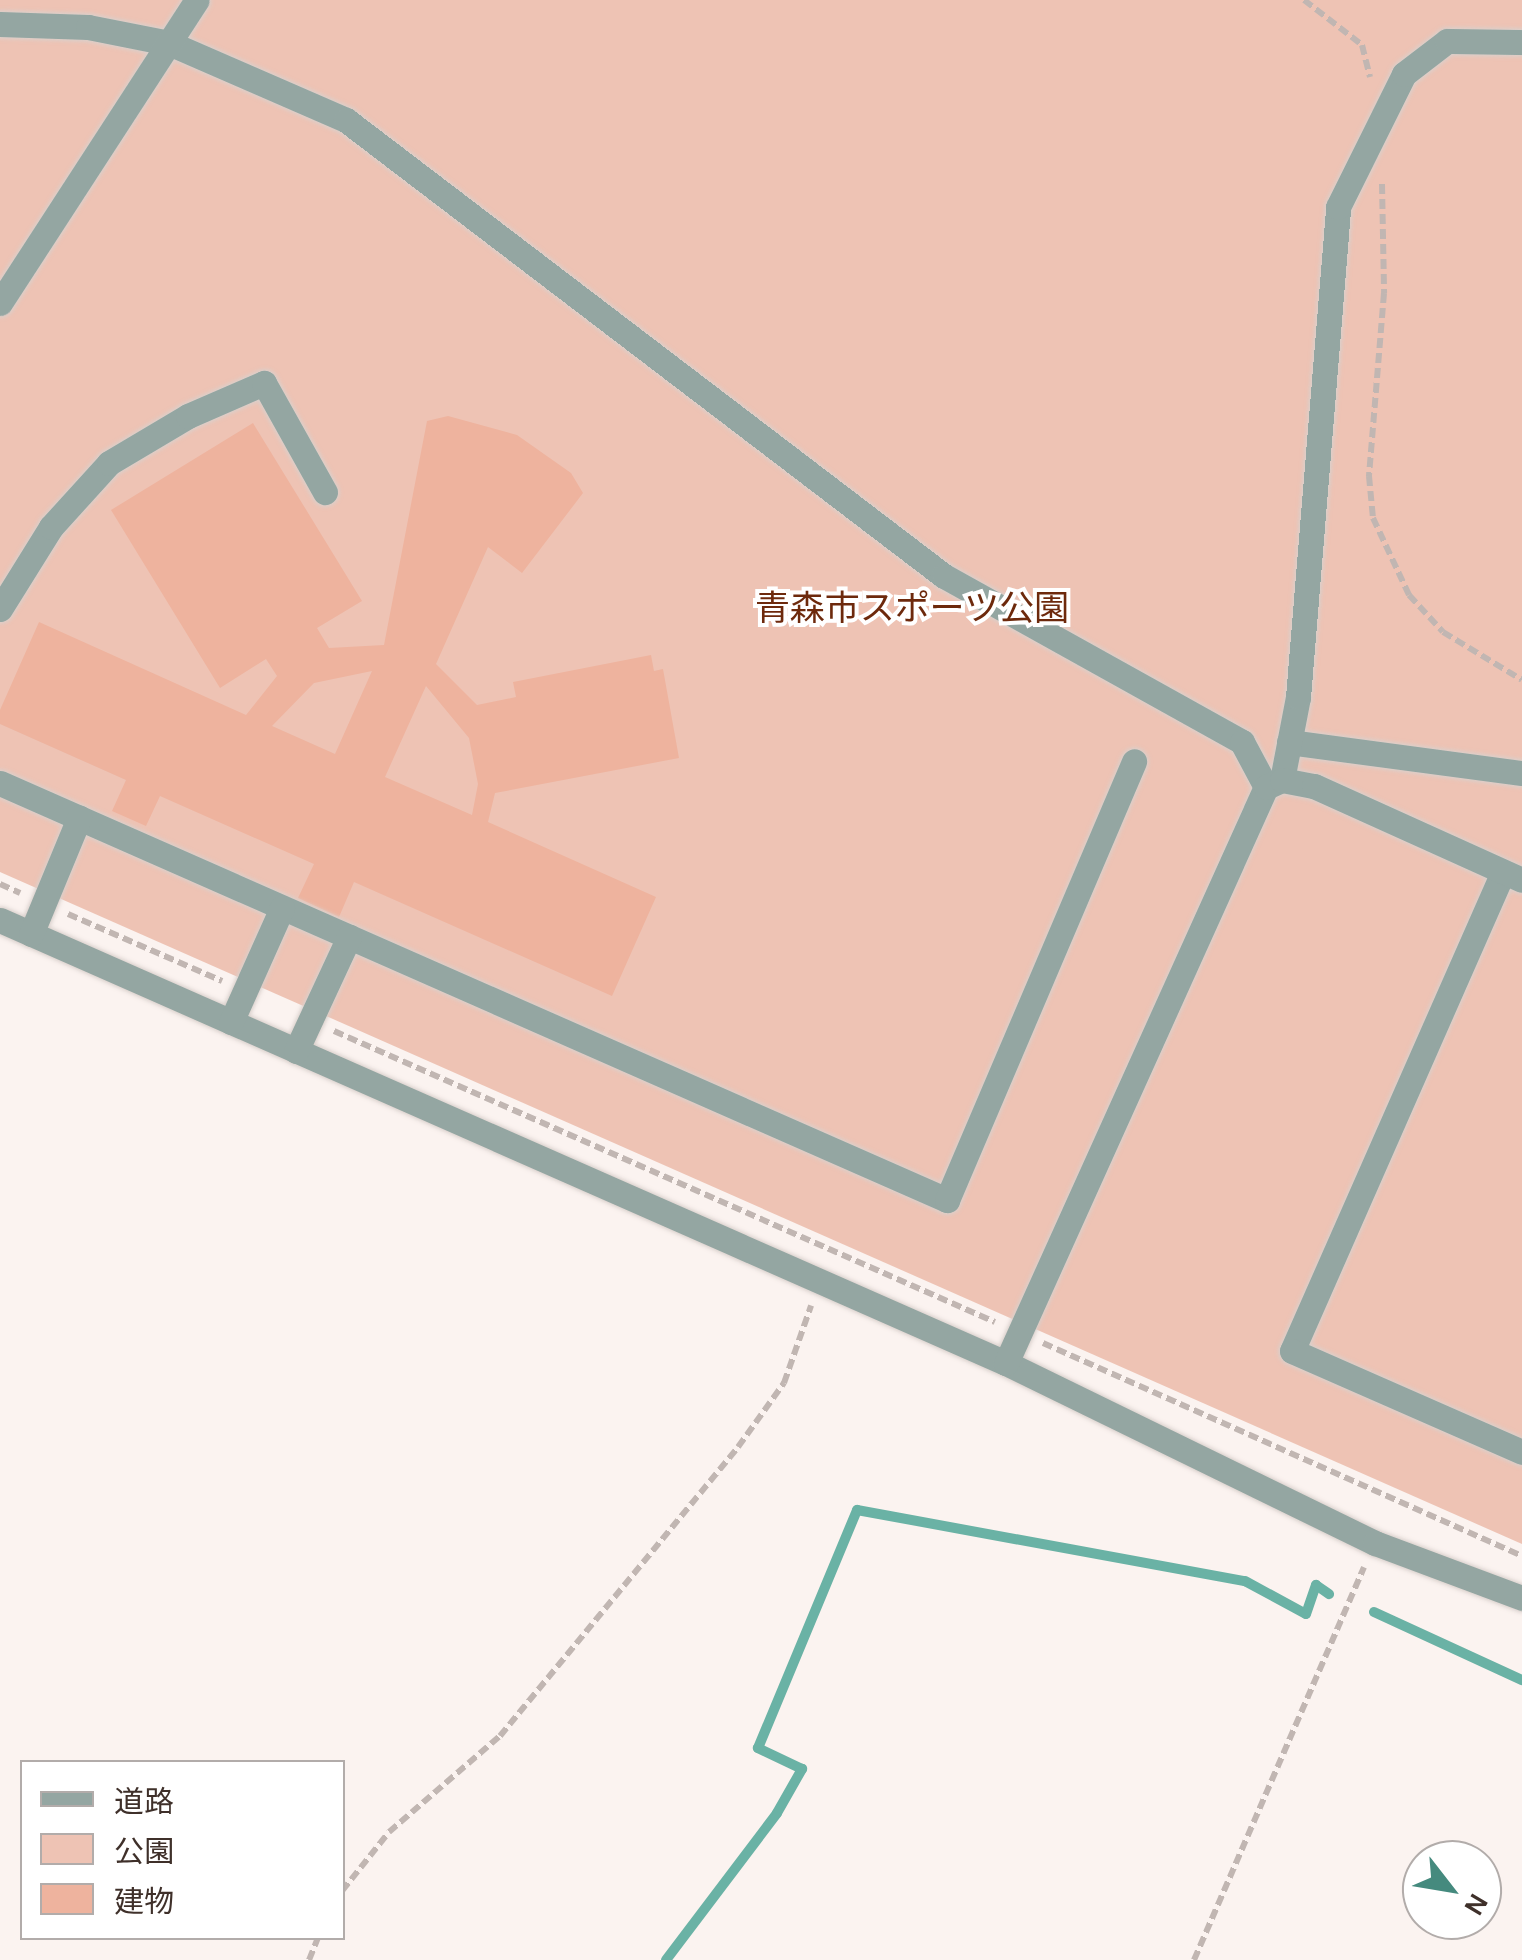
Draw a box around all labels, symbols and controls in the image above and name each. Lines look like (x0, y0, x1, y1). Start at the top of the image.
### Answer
park label: 青森市スポーツ公園 (755, 588, 1069, 630)
legend (20, 1760, 345, 1940)
text: 道路 (114, 1784, 174, 1820)
text: 公園 (114, 1834, 174, 1870)
north arrow (1402, 1840, 1502, 1940)
text: 建物 (114, 1884, 174, 1920)
text: N (1457, 1888, 1496, 1922)

